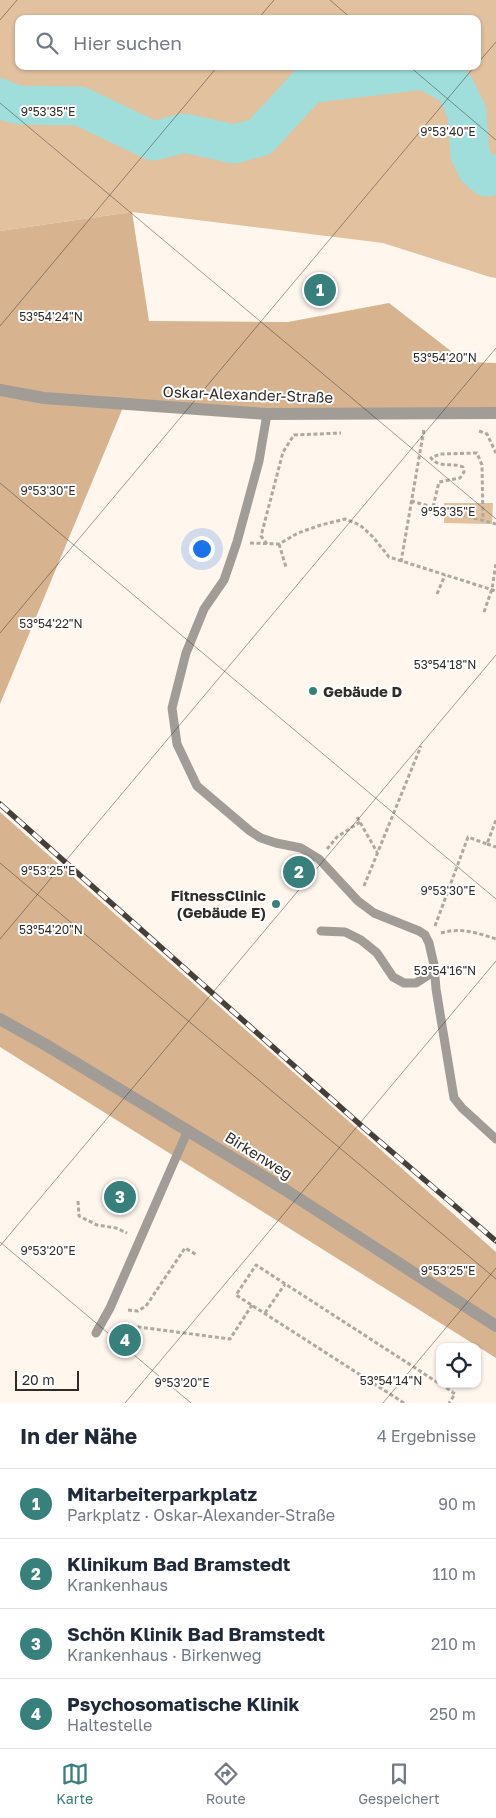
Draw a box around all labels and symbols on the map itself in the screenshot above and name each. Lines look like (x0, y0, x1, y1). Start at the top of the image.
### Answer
text: 9°53'35"E (21, 104, 75, 119)
text: 9°53'40"E (420, 124, 476, 139)
pin: 1 (304, 271, 336, 309)
text: 53°54'24"N (19, 309, 83, 324)
text: 53°54'20"N (413, 350, 477, 365)
street label: Oskar-Alexander-Straße (162, 382, 334, 406)
text: 9°53'30"E (20, 483, 76, 498)
text: 9°53'35"E (421, 504, 475, 519)
your location (189, 536, 215, 562)
text: 53°54'22"N (19, 616, 83, 631)
text: 53°54'18"N (414, 657, 476, 672)
place label: Gebäude D (323, 682, 403, 700)
marker: Gebäude D (307, 685, 319, 697)
pin: 2 (283, 853, 315, 891)
text: 9°53'25"E (21, 863, 75, 878)
text: 9°53'30"E (420, 883, 476, 898)
place label: FitnessClinic (Gebäude E) (171, 886, 266, 921)
marker: FitnessClinic (Gebäude E) (270, 898, 282, 910)
text: 53°54'20"N (19, 922, 83, 937)
text: 53°54'16"N (414, 963, 476, 978)
street label: Birkenweg (222, 1127, 296, 1183)
pin: 3 (104, 1178, 136, 1216)
text: 9°53'20"E (21, 1243, 75, 1258)
text: 9°53'25"E (421, 1263, 475, 1278)
pin: 4 (109, 1321, 141, 1359)
scale bar (15, 1368, 79, 1391)
text: 53°54'14"N (360, 1373, 422, 1388)
text: 9°53'20"E (155, 1375, 209, 1390)

